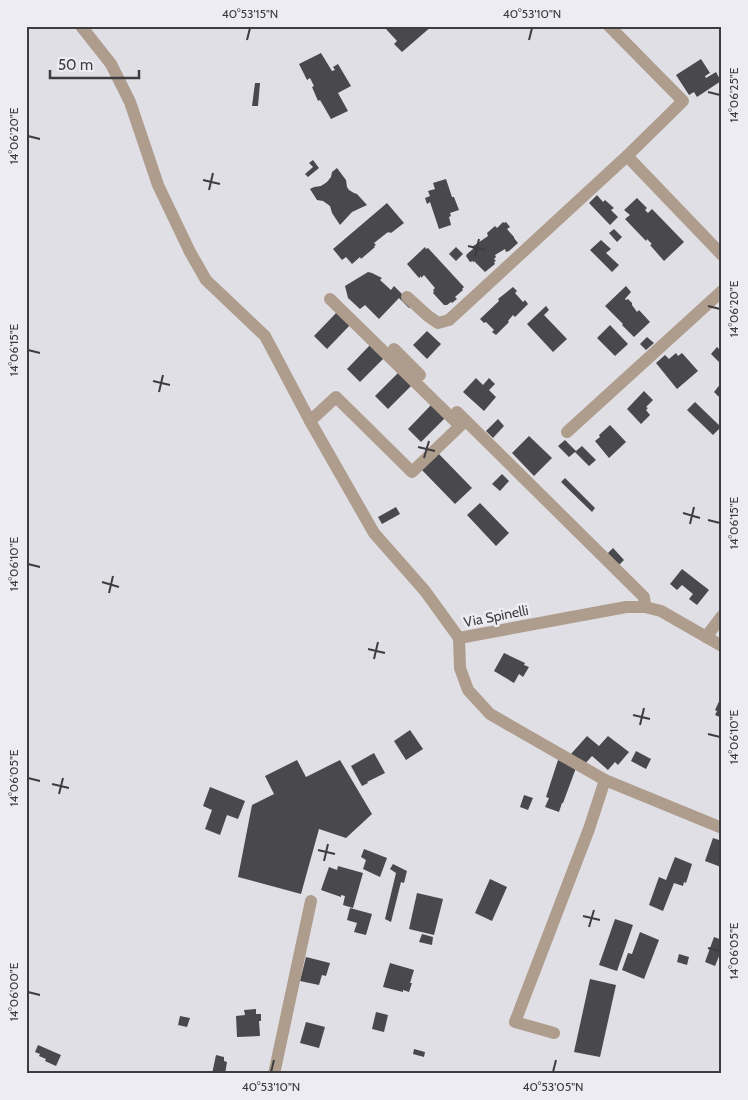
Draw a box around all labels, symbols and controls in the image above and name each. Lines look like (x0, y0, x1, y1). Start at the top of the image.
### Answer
text: 40°53'15"N (222, 6, 278, 21)
text: 40°53'10"N (503, 6, 561, 21)
scale bar (50, 48, 139, 80)
text: 50 m (58, 56, 93, 74)
text: 14°06'25"E (726, 67, 741, 122)
text: 14°06'20"E (6, 107, 21, 164)
text: 14°06'20"E (726, 280, 741, 337)
text: 14°06'15"E (6, 323, 21, 376)
text: 14°06'15"E (726, 496, 741, 549)
text: 14°06'10"E (6, 537, 21, 591)
street label: Via Spinelli (462, 601, 530, 631)
text: 14°06'10"E (726, 710, 741, 764)
text: 14°06'05"E (6, 749, 21, 806)
text: 14°06'05"E (726, 922, 741, 979)
text: 14°06'00"E (6, 962, 21, 1021)
text: 40°53'10"N (242, 1079, 300, 1094)
text: 40°53'05"N (522, 1079, 584, 1094)

